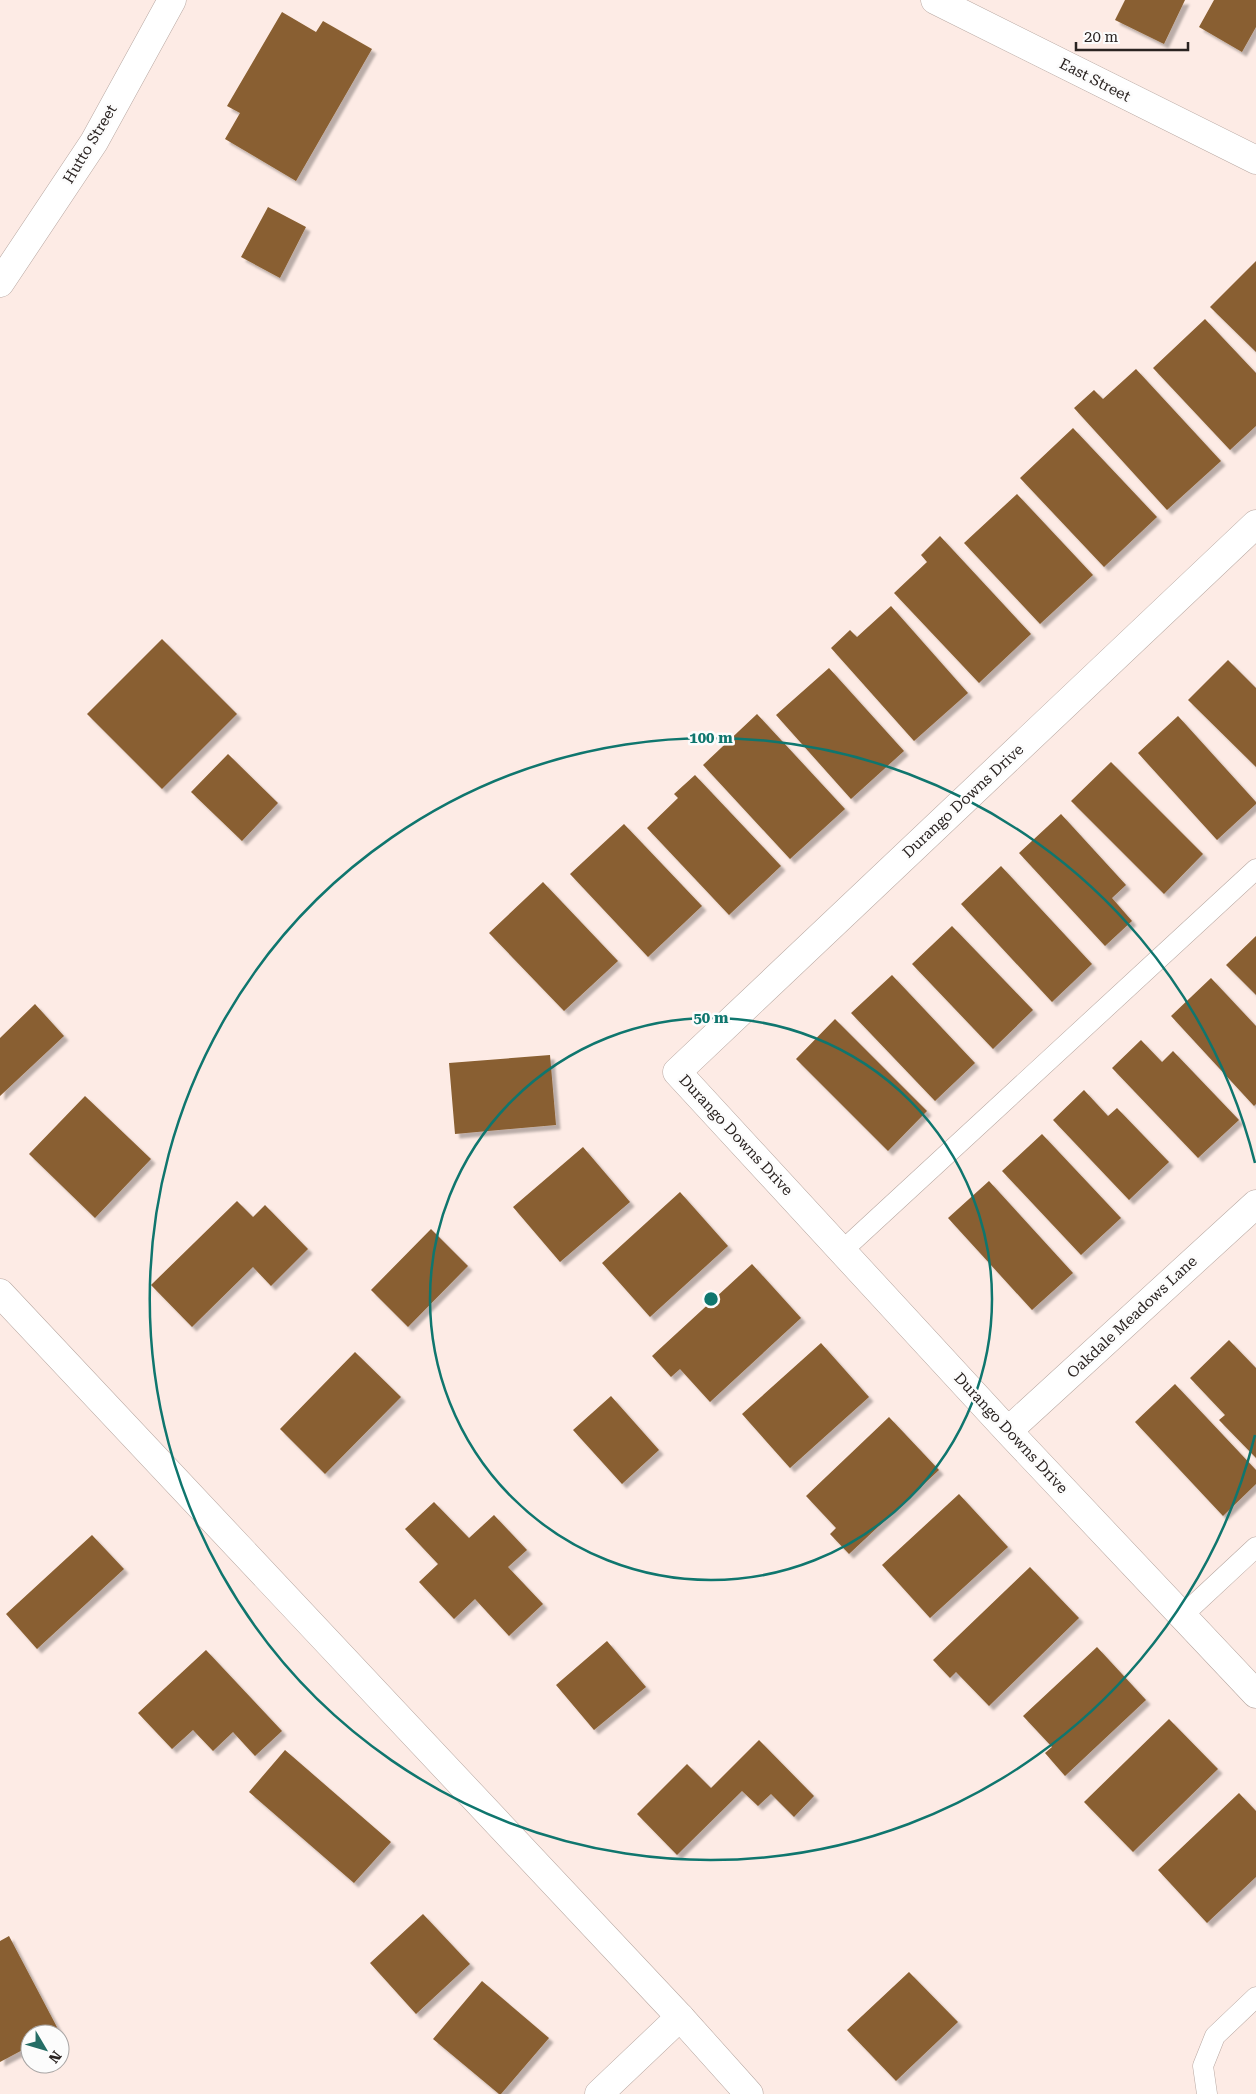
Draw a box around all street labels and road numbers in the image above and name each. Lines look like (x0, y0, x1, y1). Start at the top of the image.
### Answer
street label: East Street (1056, 54, 1134, 106)
street label: Hutto Street (59, 101, 121, 187)
street label: Durango Downs Drive (899, 740, 1027, 862)
street label: Durango Downs Drive (675, 1071, 797, 1199)
street label: Oakdale Meadows Lane (1063, 1252, 1201, 1382)
street label: Durango Downs Drive (950, 1369, 1072, 1497)

